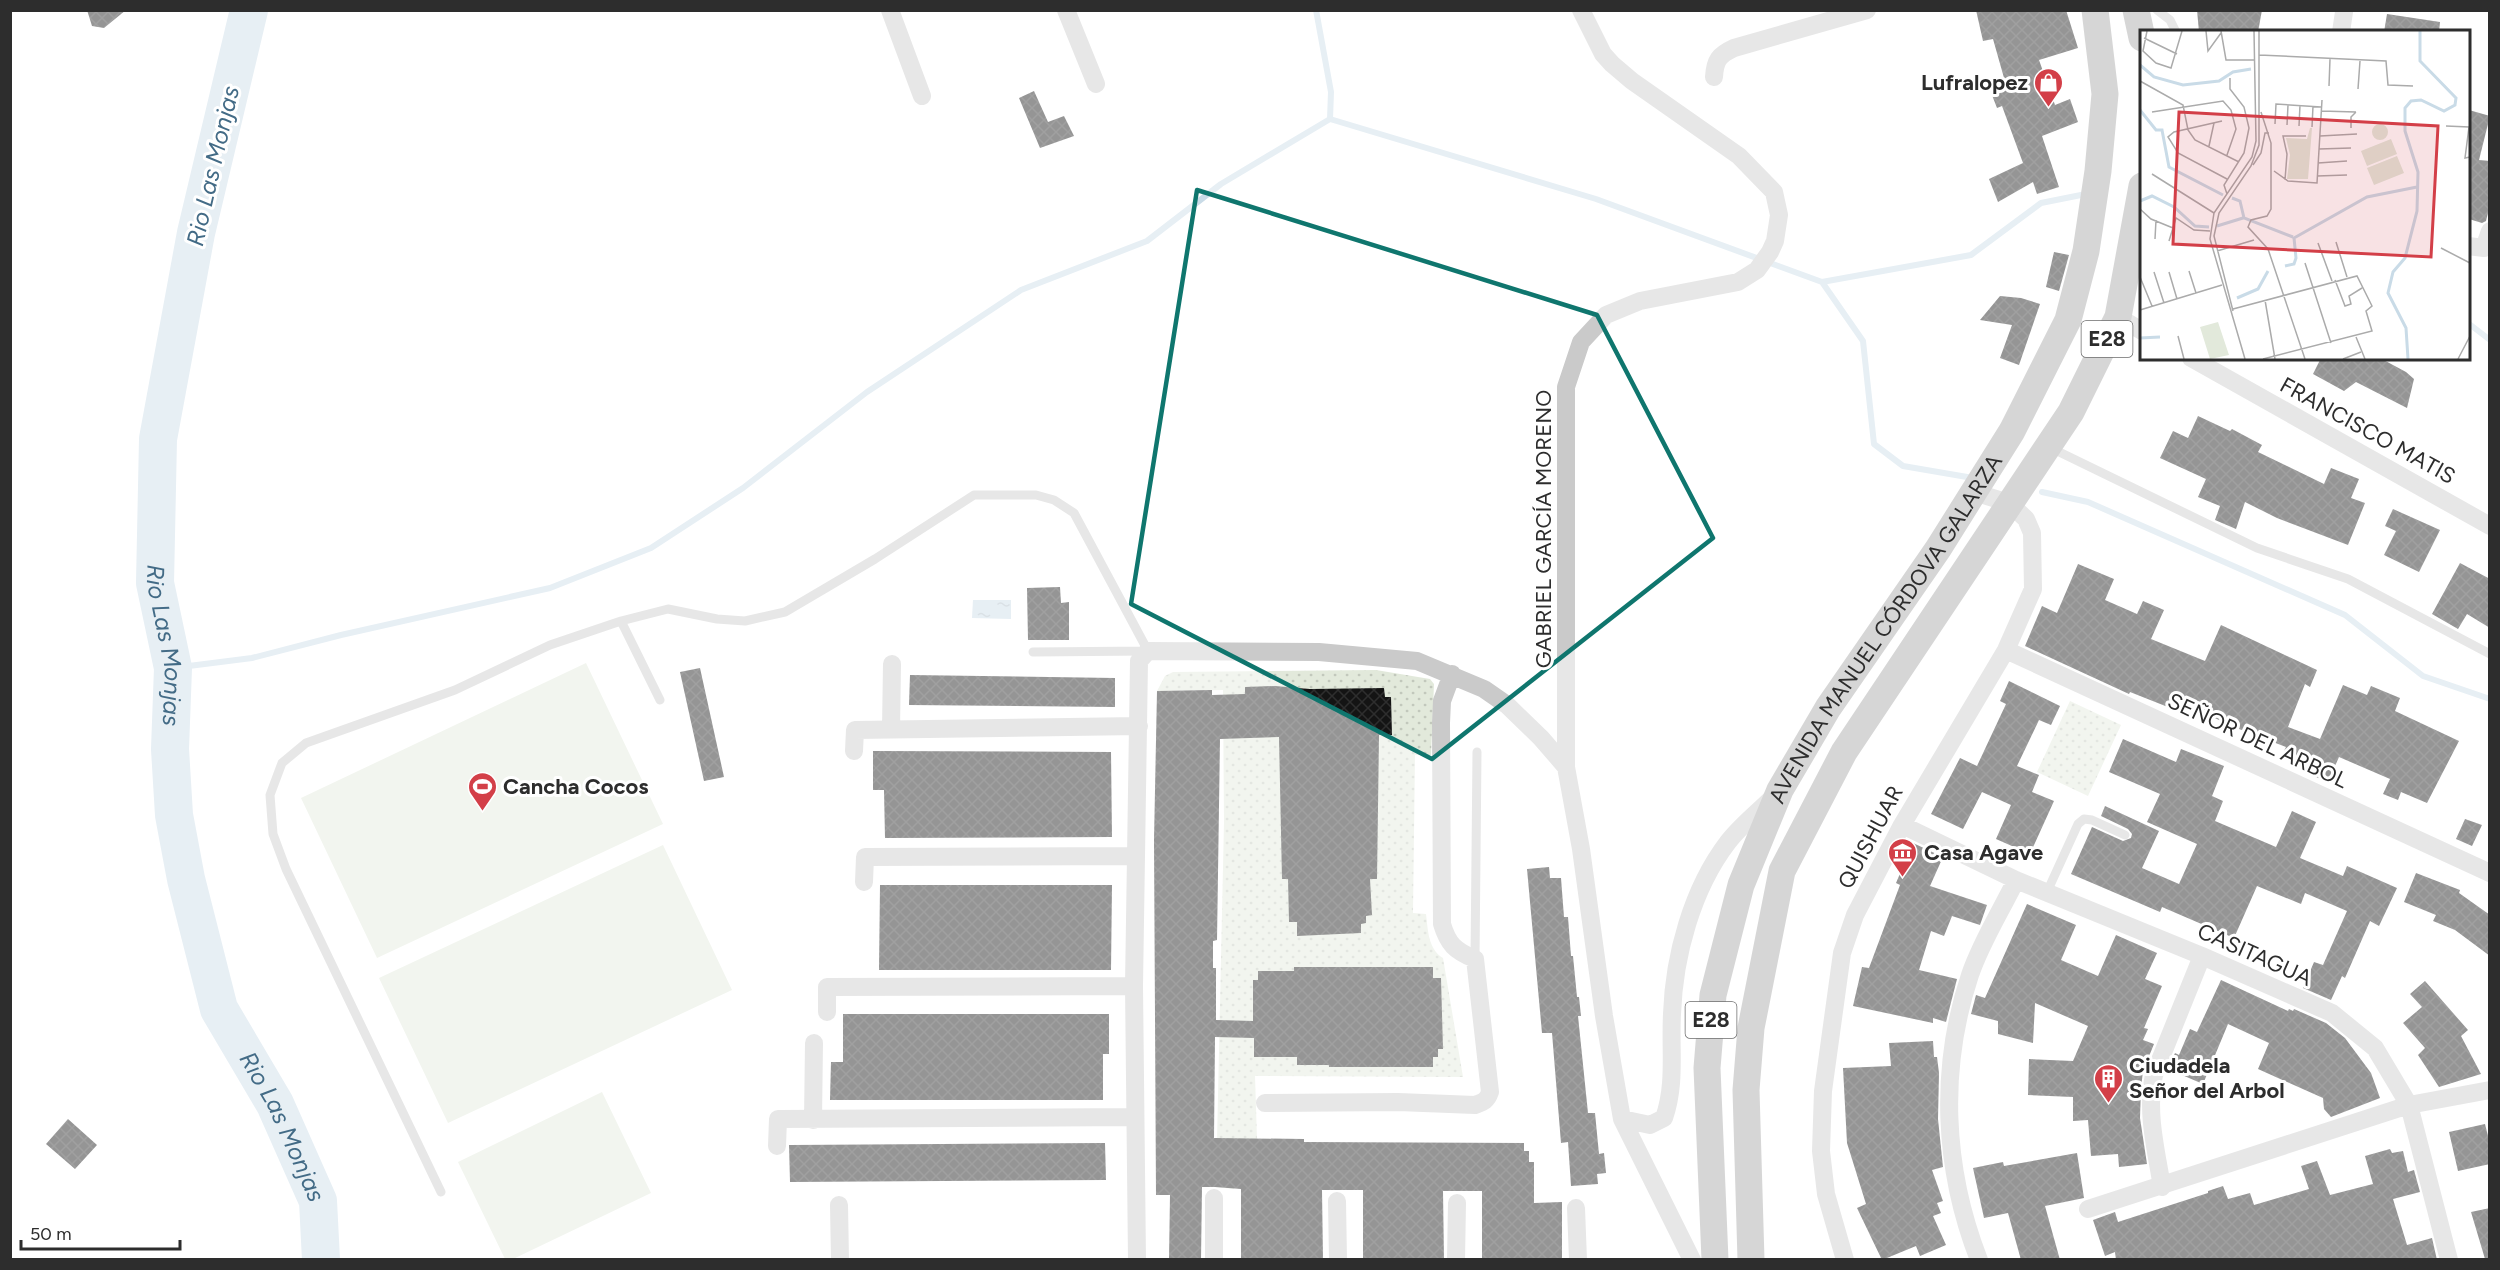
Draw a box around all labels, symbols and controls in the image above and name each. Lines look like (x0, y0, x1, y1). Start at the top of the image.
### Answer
inset map (2140, 30, 2470, 360)
shop icon: Lufralopez (2033, 66, 2065, 108)
place label: Lufralopez (1921, 69, 2028, 96)
water label: Rio Las Monjas (180, 83, 245, 249)
road number: E28 (2082, 321, 2132, 357)
street label: FRANCISCO MATIS (2275, 371, 2460, 490)
street label: GABRIEL GARCÍA MORENO (1530, 390, 1557, 668)
street label: AVENIDA MANUEL CÓRDOVA GALARZA (1763, 449, 2008, 807)
water label: Rio Las Monjas (141, 564, 188, 727)
street label: SEÑOR DEL ARBOL (2163, 687, 2353, 794)
sports icon: Cancha Cocos (466, 770, 498, 812)
place label: Cancha Cocos (503, 773, 648, 800)
street label: QUISHUAR (1832, 781, 1909, 893)
museum icon: Casa Agave (1887, 836, 1919, 878)
place label: Casa Agave (1924, 839, 2043, 866)
street label: CASITAGUA (2193, 917, 2316, 992)
road number: E28 (1686, 1002, 1736, 1038)
water label: Rio Las Monjas (233, 1046, 331, 1206)
place label: Ciudadela Señor del Arbol (2129, 1052, 2285, 1104)
building icon: Ciudadela Señor del Arbol (2092, 1062, 2124, 1104)
scale bar (21, 1213, 180, 1251)
text: 50 m (30, 1223, 72, 1245)

